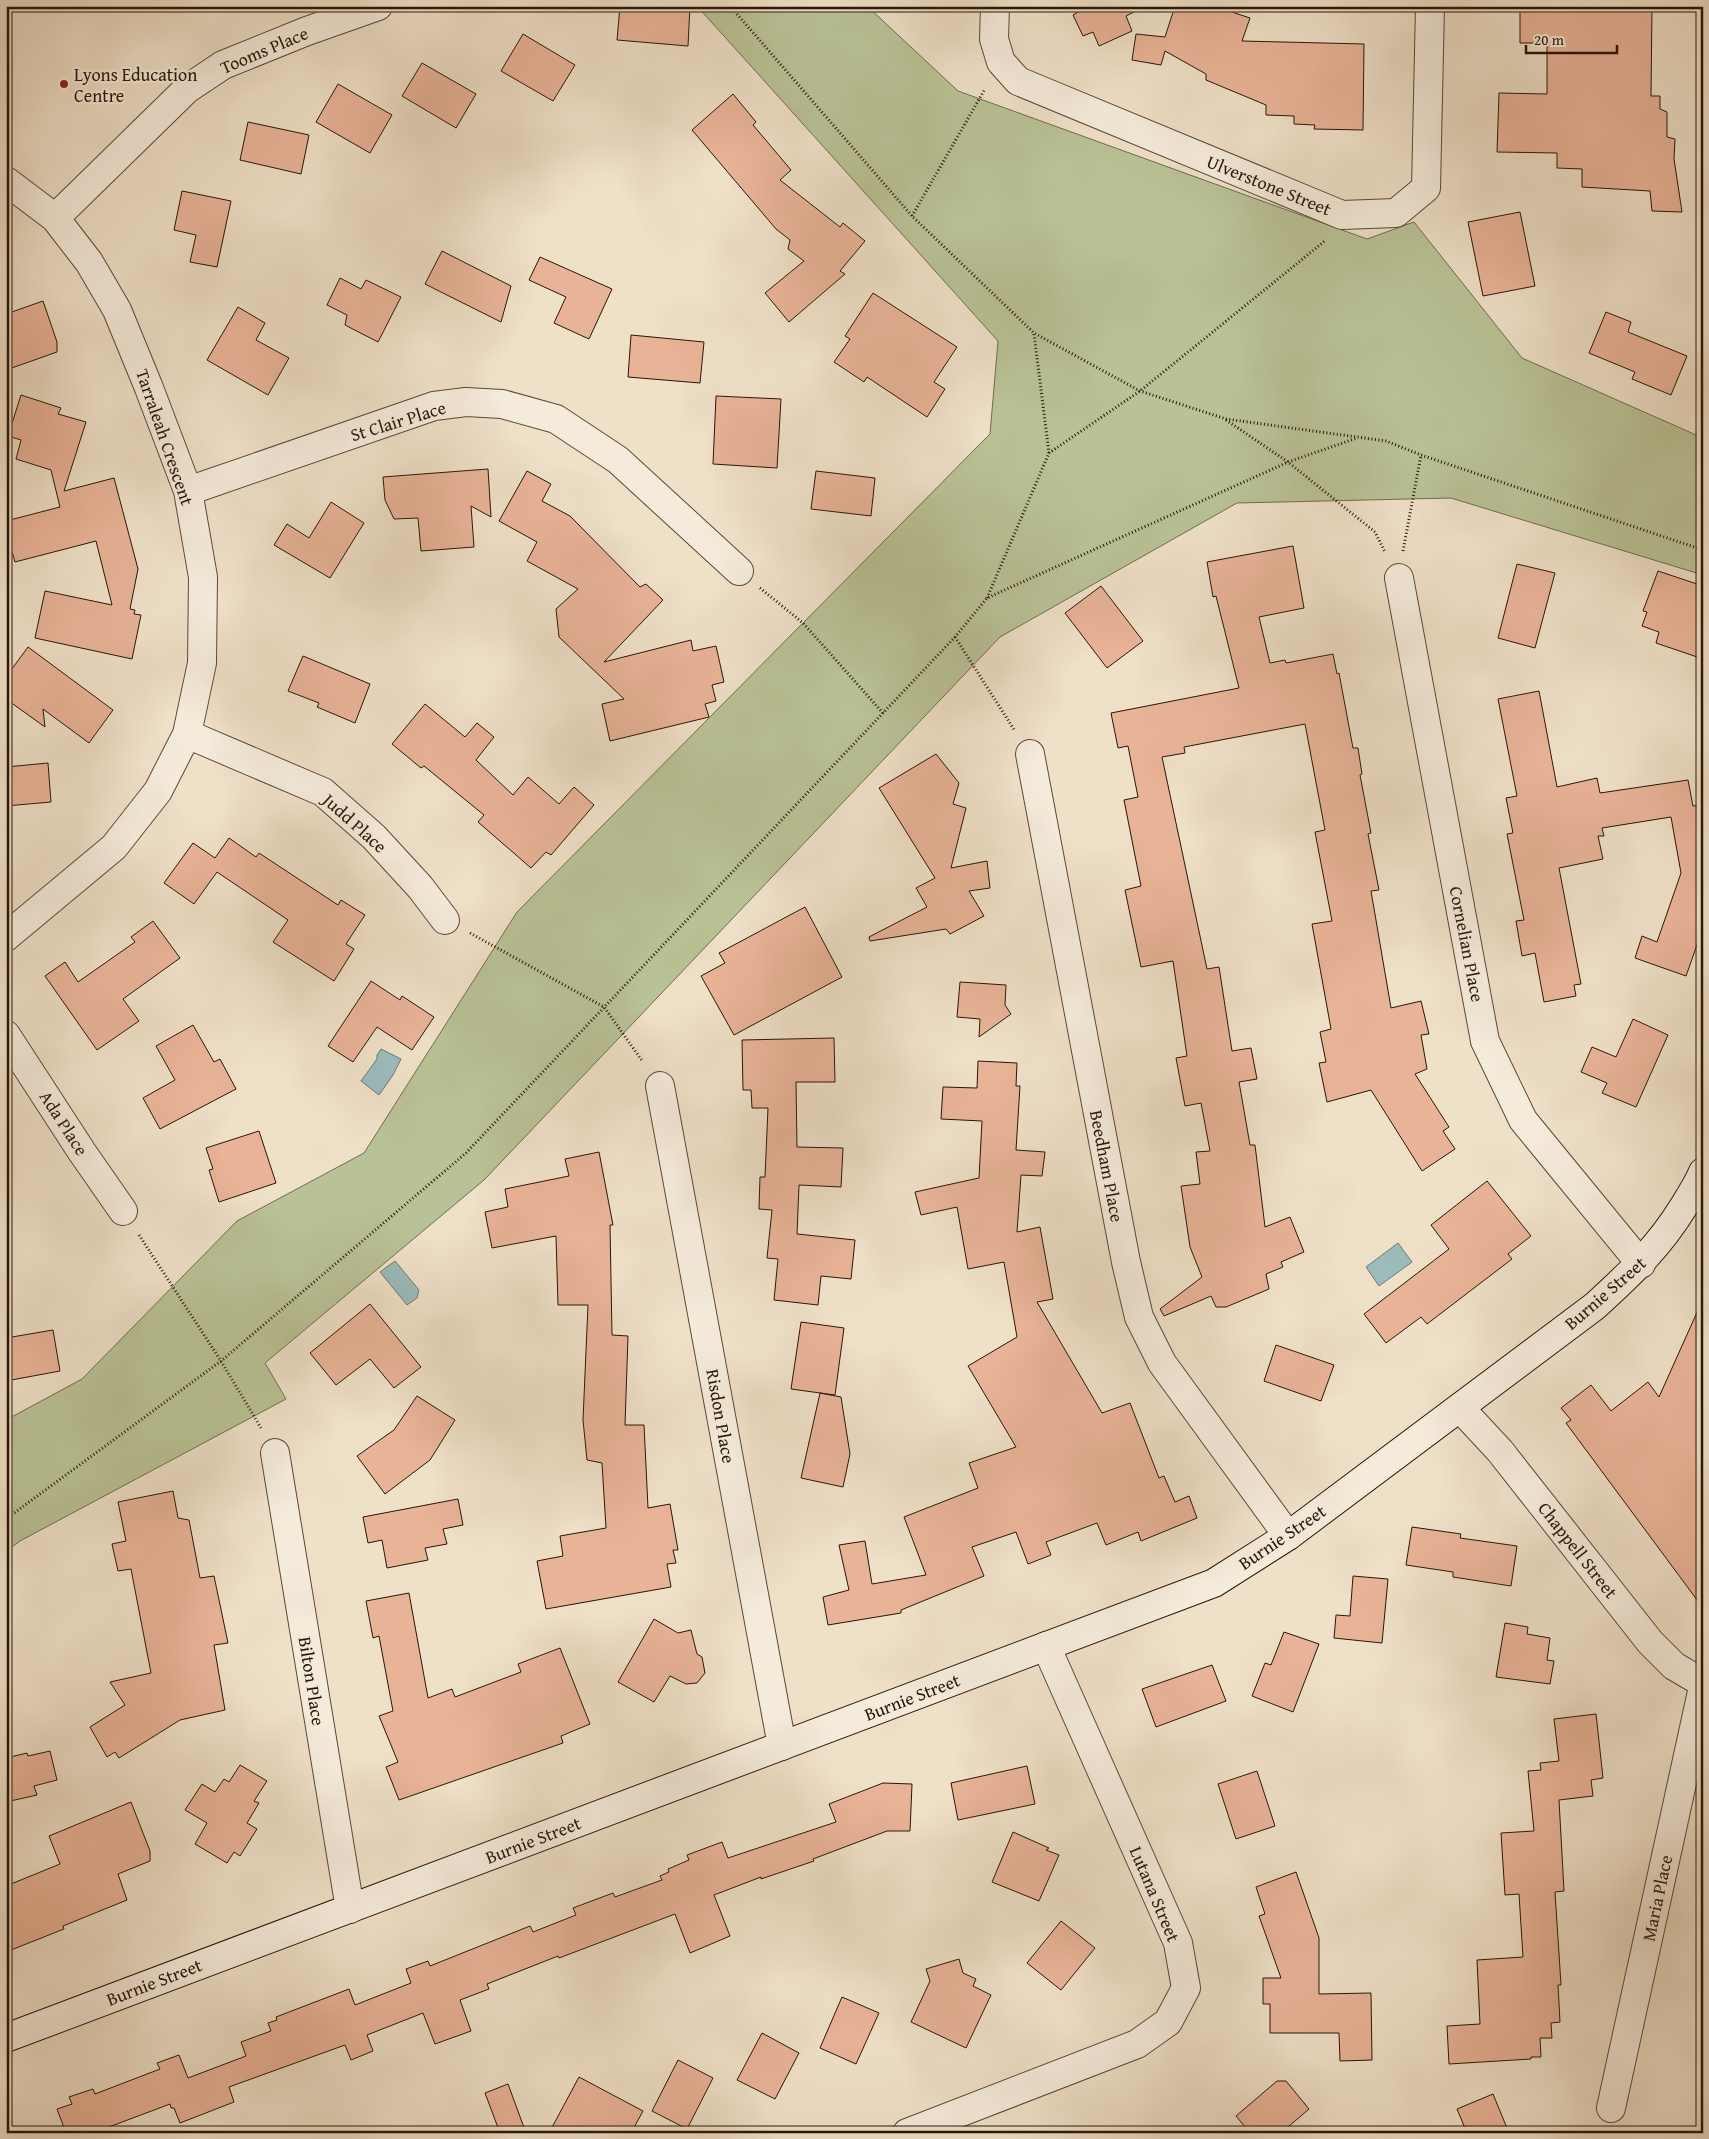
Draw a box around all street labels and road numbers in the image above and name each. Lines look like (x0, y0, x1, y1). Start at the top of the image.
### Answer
street label: Tooms Place (216, 19, 312, 81)
street label: Ulverstone Street (1203, 148, 1336, 222)
street label: Tarraleah Crescent (129, 365, 201, 509)
street label: St Clair Place (347, 394, 449, 448)
street label: Judd Place (315, 785, 393, 859)
street label: Cornelian Place (1443, 884, 1491, 1004)
street label: Ada Place (33, 1085, 95, 1161)
street label: Beedham Place (1083, 1108, 1131, 1224)
street label: Burnie Street (1558, 1249, 1652, 1336)
street label: Risdon Place (699, 1367, 743, 1465)
street label: Chappell Street (1532, 1496, 1625, 1604)
street label: Burnie Street (1233, 1497, 1332, 1576)
street label: Bilton Place (292, 1635, 332, 1727)
street label: Burnie Street (860, 1666, 964, 1728)
street label: Burnie Street (481, 1809, 585, 1871)
street label: Lutana Street (1123, 1842, 1188, 1947)
street label: Maria Place (1635, 1852, 1679, 1944)
street label: Burnie Street (102, 1951, 206, 2013)

